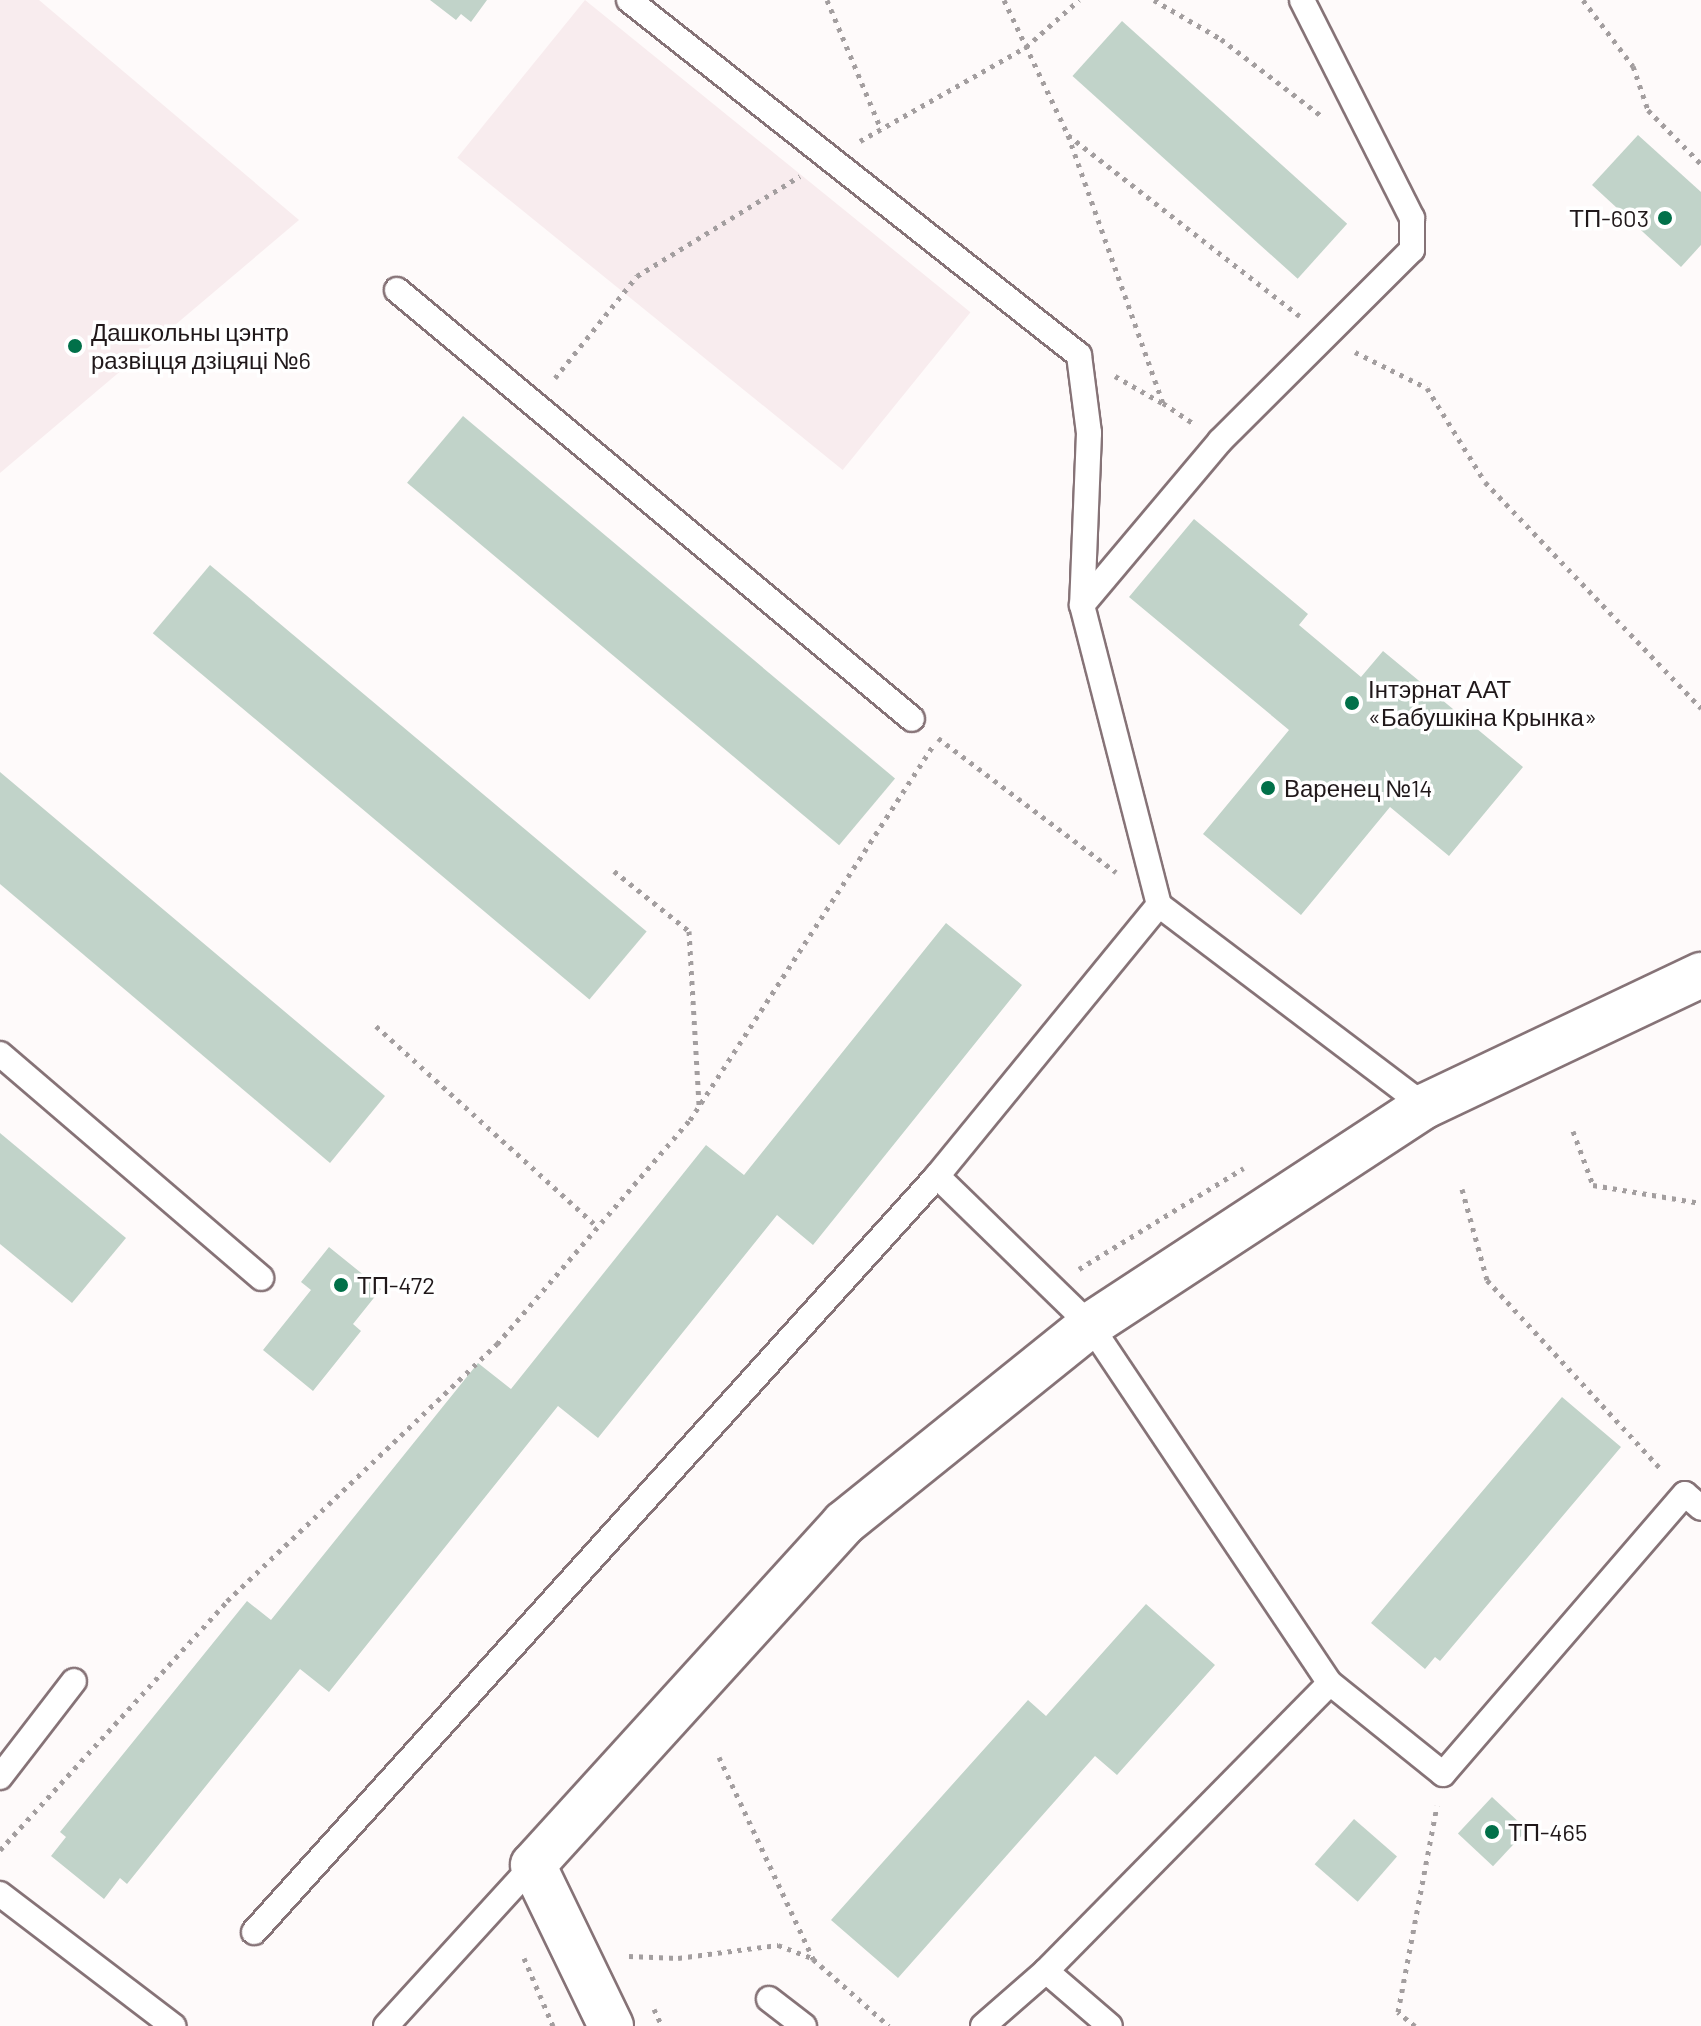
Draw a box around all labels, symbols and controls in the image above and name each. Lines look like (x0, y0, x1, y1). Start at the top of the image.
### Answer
place label: ТП-603 (1569, 204, 1649, 232)
marker: ТП-603 (1656, 209, 1674, 227)
place label: Дашкольны цэнтр развіцця дзіцяці №6 (91, 318, 311, 374)
marker: Дашкольны цэнтр развіцця дзіцяці №6 (66, 337, 84, 355)
place label: Інтэрнат ААТ «Бабушкіна Крынка» (1368, 675, 1597, 731)
marker: Інтэрнат ААТ «Бабушкіна Крынка» (1343, 694, 1361, 712)
place label: Варенец №14 (1284, 774, 1433, 802)
marker: Варенец №14 (1259, 779, 1277, 797)
place label: ТП-472 (357, 1271, 435, 1299)
marker: ТП-472 (332, 1276, 350, 1294)
place label: ТП-465 (1508, 1818, 1587, 1846)
marker: ТП-465 (1483, 1823, 1501, 1841)

